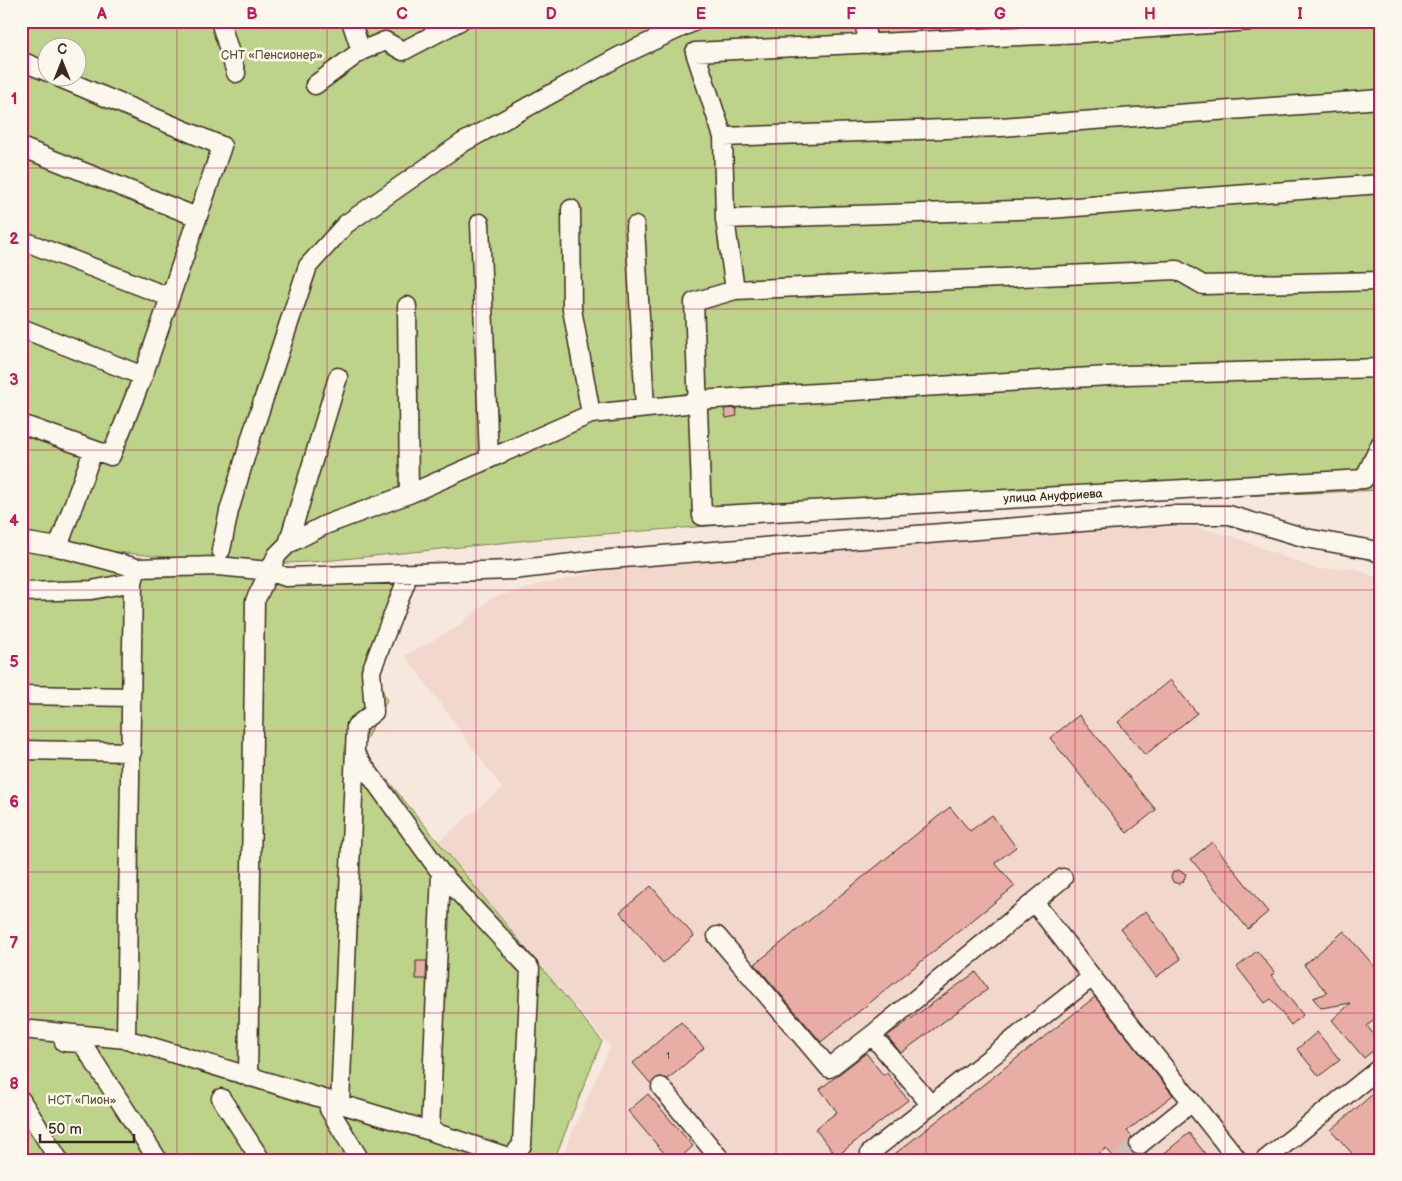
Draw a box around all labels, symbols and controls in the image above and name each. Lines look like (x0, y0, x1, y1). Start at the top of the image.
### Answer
text: A (96, 5, 107, 24)
text: B (246, 5, 258, 24)
text: C (396, 5, 408, 24)
text: D (545, 5, 557, 24)
text: E (696, 5, 706, 24)
text: F (846, 5, 856, 24)
text: G (994, 5, 1006, 24)
text: H (1144, 5, 1156, 24)
text: I (1297, 5, 1303, 24)
north arrow (38, 38, 88, 88)
text: С (57, 41, 67, 58)
park label: СНТ «Пенсионер» (221, 48, 323, 63)
text: 1 (11, 90, 17, 109)
text: 2 (9, 230, 19, 249)
text: 3 (9, 371, 19, 390)
street label: улица Ануфриева (1003, 486, 1103, 507)
text: 4 (9, 512, 19, 531)
text: 5 (9, 653, 19, 672)
text: 6 (9, 793, 19, 812)
text: 7 (10, 934, 19, 953)
house number: 1 (666, 1050, 670, 1062)
text: 8 (9, 1075, 19, 1094)
park label: НСТ «Пион» (48, 1093, 117, 1108)
scale bar (40, 1111, 134, 1143)
text: 50 m (48, 1120, 82, 1139)

